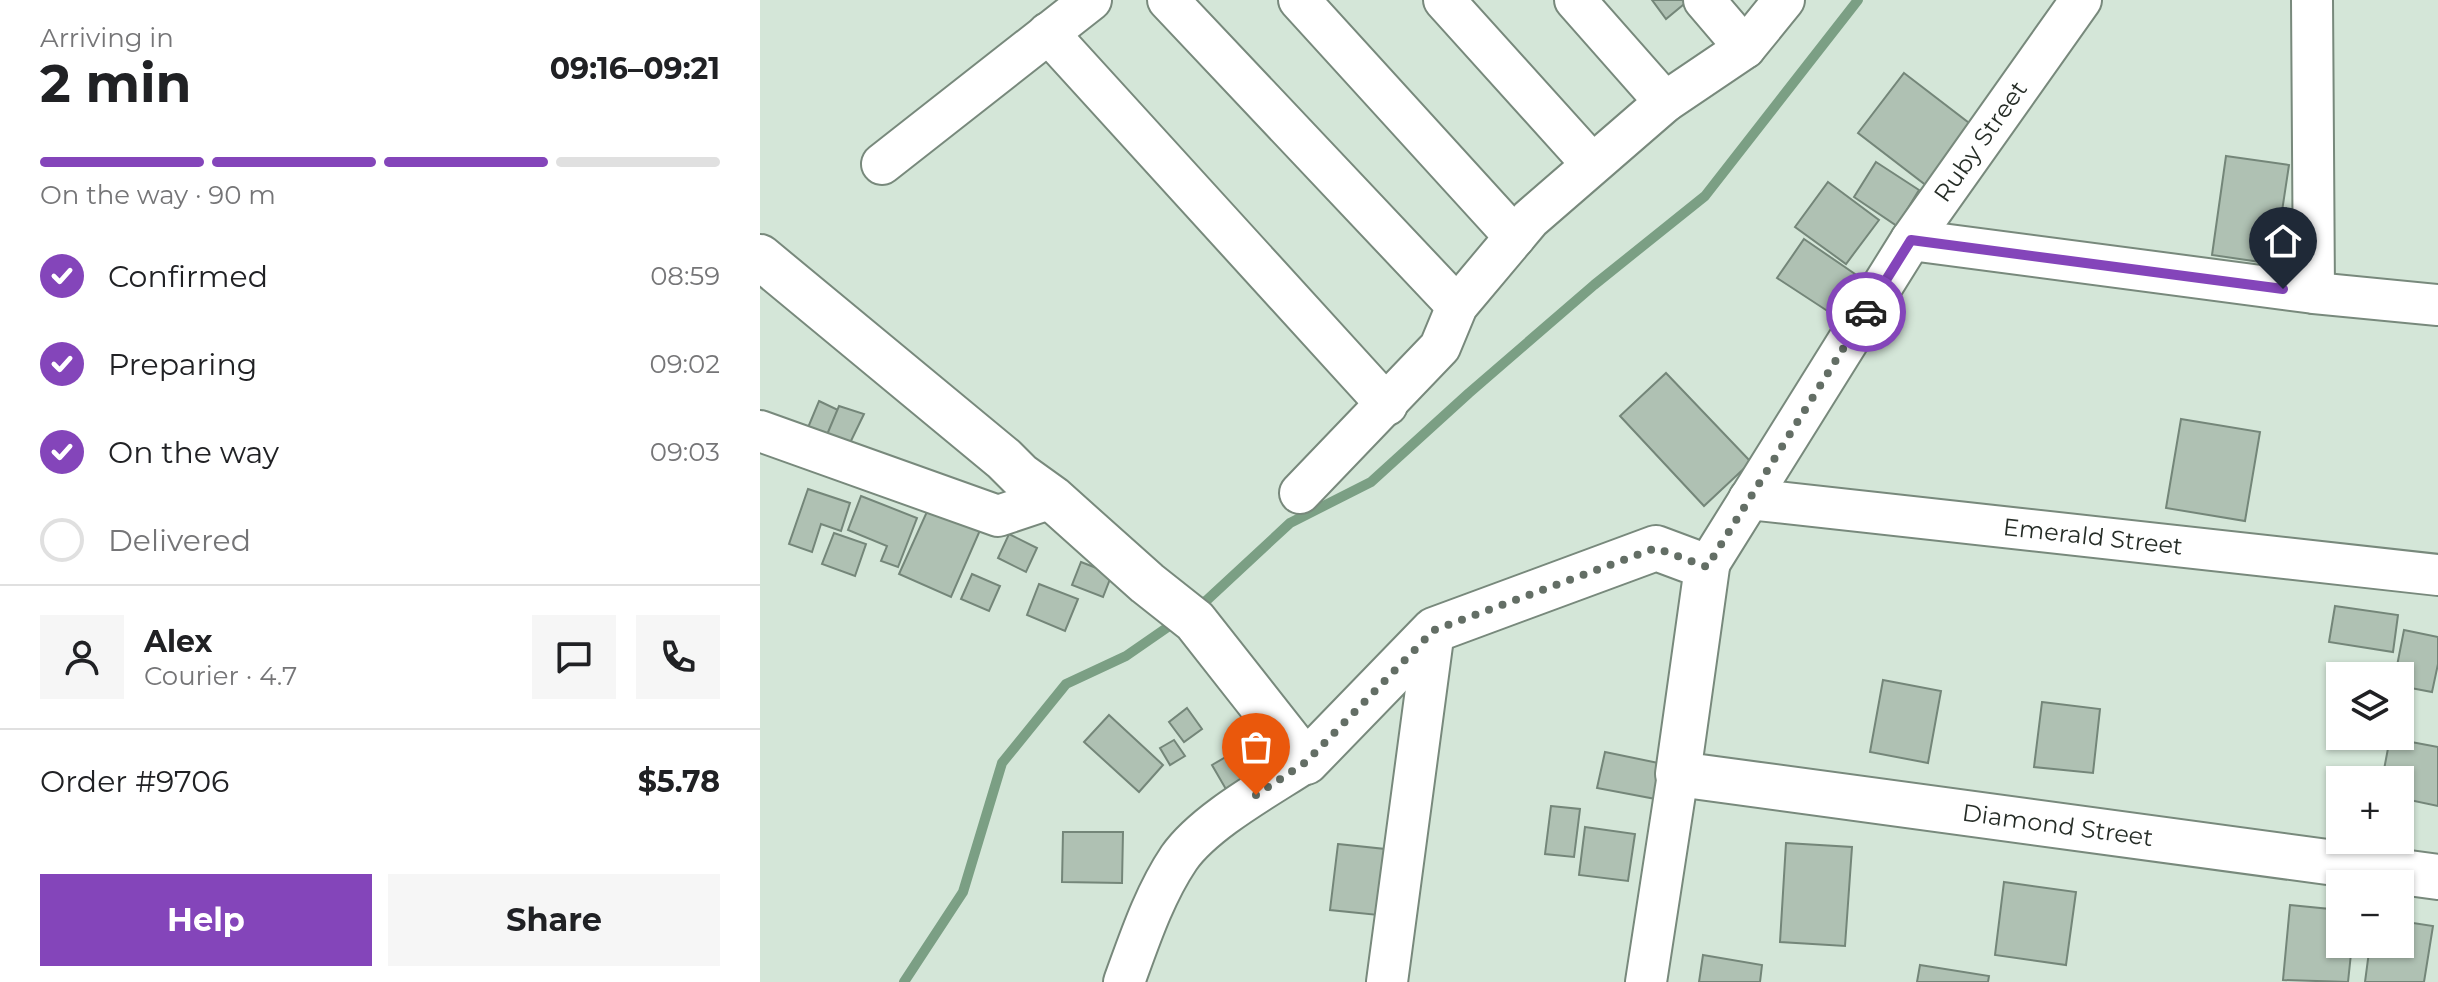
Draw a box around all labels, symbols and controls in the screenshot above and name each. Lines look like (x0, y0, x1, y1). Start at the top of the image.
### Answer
text: Arriving in (40, 22, 174, 54)
text: 09:16–09:21 (550, 50, 720, 87)
text: 2 min (40, 52, 192, 115)
street label: Ruby Street (1928, 75, 2033, 207)
text: On the way · 90 m (40, 179, 276, 211)
pin (2249, 207, 2317, 289)
icon: home (2261, 219, 2305, 263)
icon: check (40, 254, 84, 298)
text: Confirmed (108, 258, 268, 295)
text: 08:59 (650, 260, 720, 292)
courier (1826, 272, 1906, 352)
icon: car (1844, 290, 1888, 334)
icon: check (40, 342, 84, 386)
text: Preparing (108, 346, 257, 383)
text: 09:02 (649, 348, 720, 380)
icon: check (40, 430, 84, 474)
text: On the way (108, 434, 279, 471)
text: 09:03 (650, 436, 720, 468)
street label: Emerald Street (2002, 512, 2185, 561)
text: Delivered (108, 522, 251, 559)
button: person (40, 615, 124, 699)
button: chat (532, 615, 616, 699)
button: phone (636, 615, 720, 699)
text: Alex (144, 623, 212, 660)
text: Courier · 4.7 (144, 660, 297, 692)
map controls (2326, 662, 2414, 958)
button: layers (2326, 662, 2414, 750)
pin (1222, 713, 1290, 795)
icon: bag (1234, 725, 1278, 769)
text: Order #9706 (40, 763, 229, 800)
text: $5.78 (638, 763, 720, 800)
button: + (2326, 766, 2414, 854)
street label: Diamond Street (1960, 798, 2155, 852)
button: − (2326, 870, 2414, 958)
button: Help (40, 874, 372, 966)
button: Share (388, 874, 720, 966)

